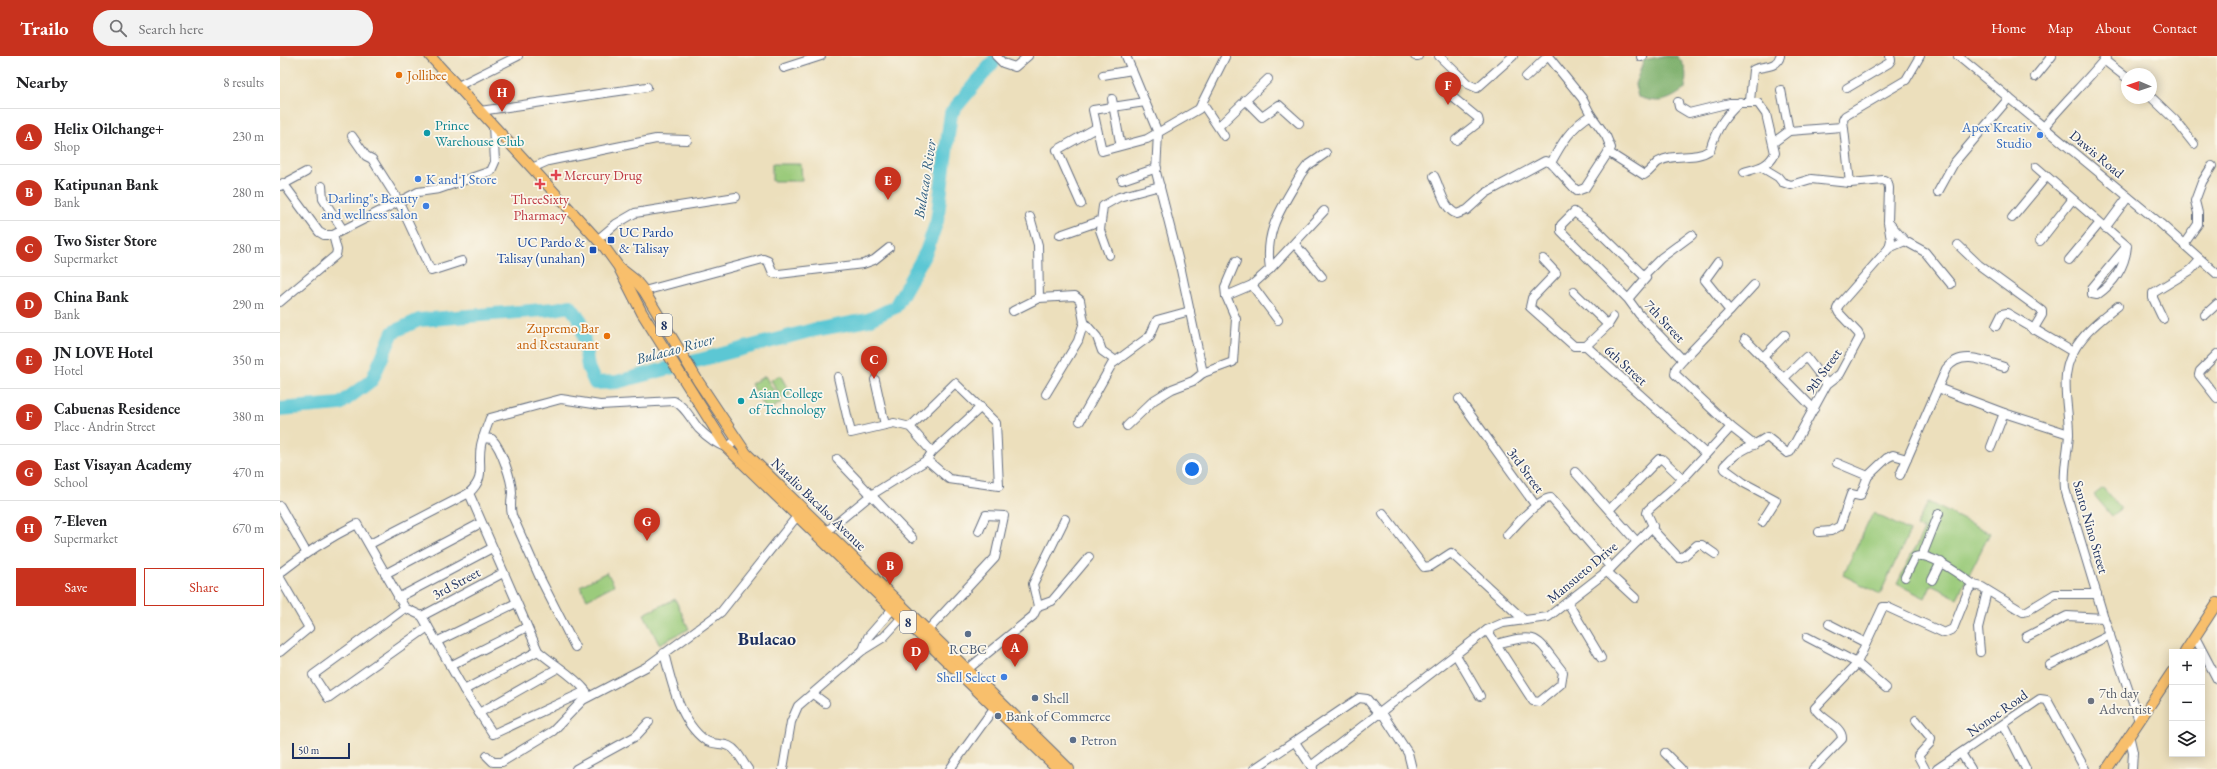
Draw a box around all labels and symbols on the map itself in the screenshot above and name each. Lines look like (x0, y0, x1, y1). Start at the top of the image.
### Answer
place label: Jollibee (406, 66, 447, 84)
north arrow (2121, 68, 2157, 104)
marker: Jollibee (394, 70, 404, 80)
pin: F (1435, 72, 1461, 105)
pin: H (489, 79, 515, 112)
place label: Prince Warehouse Club (435, 116, 524, 150)
place label: Apex Kreativ Studio (1961, 118, 2033, 152)
street label: Dawis Road (2066, 126, 2129, 183)
marker: Prince Warehouse Club (422, 128, 432, 138)
marker: Apex Kreativ Studio (2035, 130, 2045, 140)
water label: Bulacao River (909, 137, 940, 221)
place label: Mercury Drug (564, 166, 643, 184)
pin: E (875, 167, 901, 200)
place label: K and J Store (426, 170, 497, 188)
marker: Mercury Drug (551, 170, 561, 180)
marker: K and J Store (413, 174, 423, 184)
marker: ThreeSixty Pharmacy (535, 179, 545, 189)
place label: Darling"s Beauty and wellness salon (321, 189, 419, 223)
place label: ThreeSixty Pharmacy (511, 190, 570, 224)
marker: Darling"s Beauty and wellness salon (421, 201, 431, 211)
place label: UC Pardo & Talisay (619, 223, 673, 257)
place label: UC Pardo & Talisay (unahan) (496, 233, 585, 267)
marker: UC Pardo & Talisay (606, 235, 616, 245)
marker: UC Pardo & Talisay (unahan) (588, 245, 598, 255)
street label: 7th Street (1641, 296, 1690, 347)
road number: 8 (656, 314, 672, 336)
place label: Zupremo Bar and Restaurant (517, 319, 600, 353)
water label: Bulacao River (633, 329, 717, 368)
marker: Zupremo Bar and Restaurant (602, 331, 612, 341)
street label: 6th Street (1601, 341, 1652, 389)
street label: 9th Street (1801, 344, 1846, 397)
pin: C (861, 346, 887, 379)
place label: Asian College of Technology (748, 384, 827, 418)
marker: Asian College of Technology (736, 396, 746, 406)
street label: 3rd Street (1503, 444, 1549, 497)
street label: Natalio Bacalso Avenue (767, 454, 871, 555)
your location (1182, 459, 1202, 479)
street label: Santo Nino Street (2069, 478, 2113, 576)
pin: G (634, 508, 660, 541)
street label: Mansueto Drive (1543, 537, 1621, 607)
pin: B (877, 552, 903, 585)
street label: 3rd Street (429, 563, 484, 603)
road number: 8 (900, 611, 916, 633)
district label: Bulacao (738, 627, 796, 650)
marker: RCBC (963, 629, 973, 639)
pin: A (1002, 634, 1028, 667)
pin: D (903, 638, 929, 671)
place label: RCBC (949, 640, 987, 658)
place label: Shell Select (937, 668, 997, 686)
marker: Shell Select (999, 672, 1009, 682)
place label: 7th day Adventist (2098, 684, 2152, 718)
street label: Nonoc Road (1963, 685, 2032, 740)
place label: Shell (1043, 689, 1070, 707)
marker: Shell (1030, 693, 1040, 703)
marker: 7th day Adventist (2086, 696, 2096, 706)
place label: Bank of Commerce (1006, 707, 1111, 725)
marker: Bank of Commerce (993, 711, 1003, 721)
place label: Petron (1081, 731, 1117, 749)
marker: Petron (1068, 735, 1078, 745)
scale bar (292, 741, 350, 760)

